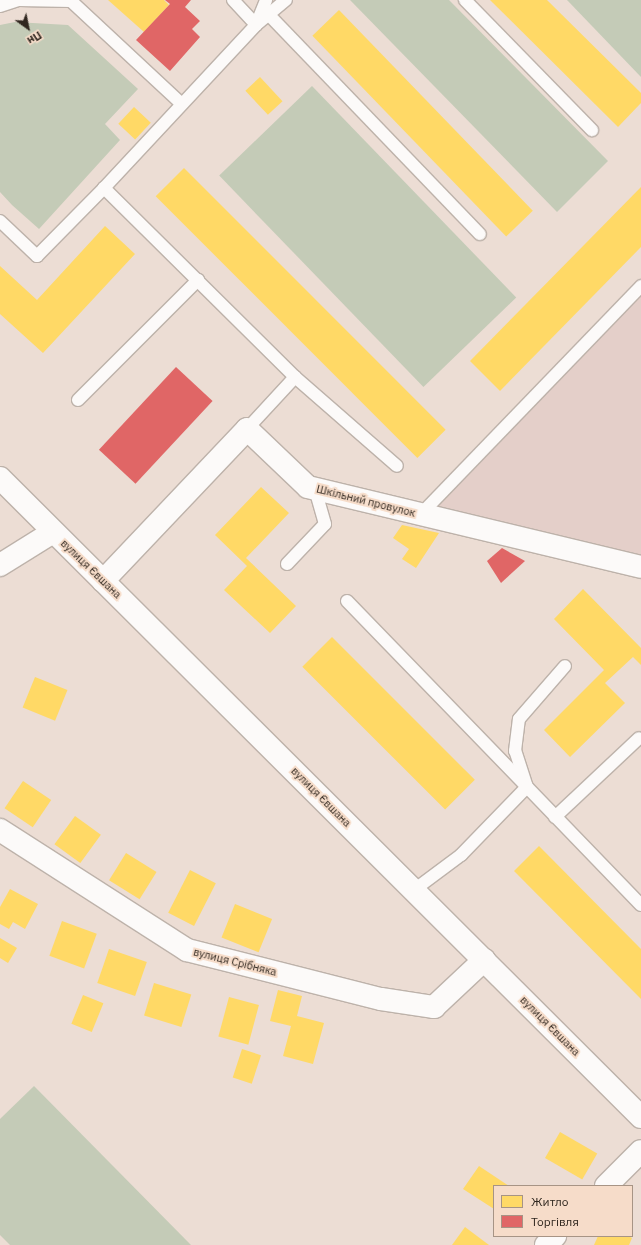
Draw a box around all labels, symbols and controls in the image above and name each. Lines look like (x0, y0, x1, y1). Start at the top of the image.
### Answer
north arrow (8, 8, 48, 48)
text: Пн (25, 28, 44, 48)
street label: Шкільний провулок (315, 482, 417, 520)
street label: вулиця Євшана (58, 537, 124, 601)
street label: вулиця Євшана (288, 764, 354, 830)
street label: вулиця Срібняка (192, 945, 278, 979)
street label: вулиця Євшана (517, 993, 583, 1059)
legend (493, 1185, 633, 1237)
text: Житло (531, 1194, 569, 1209)
text: Торгівля (531, 1214, 579, 1229)

